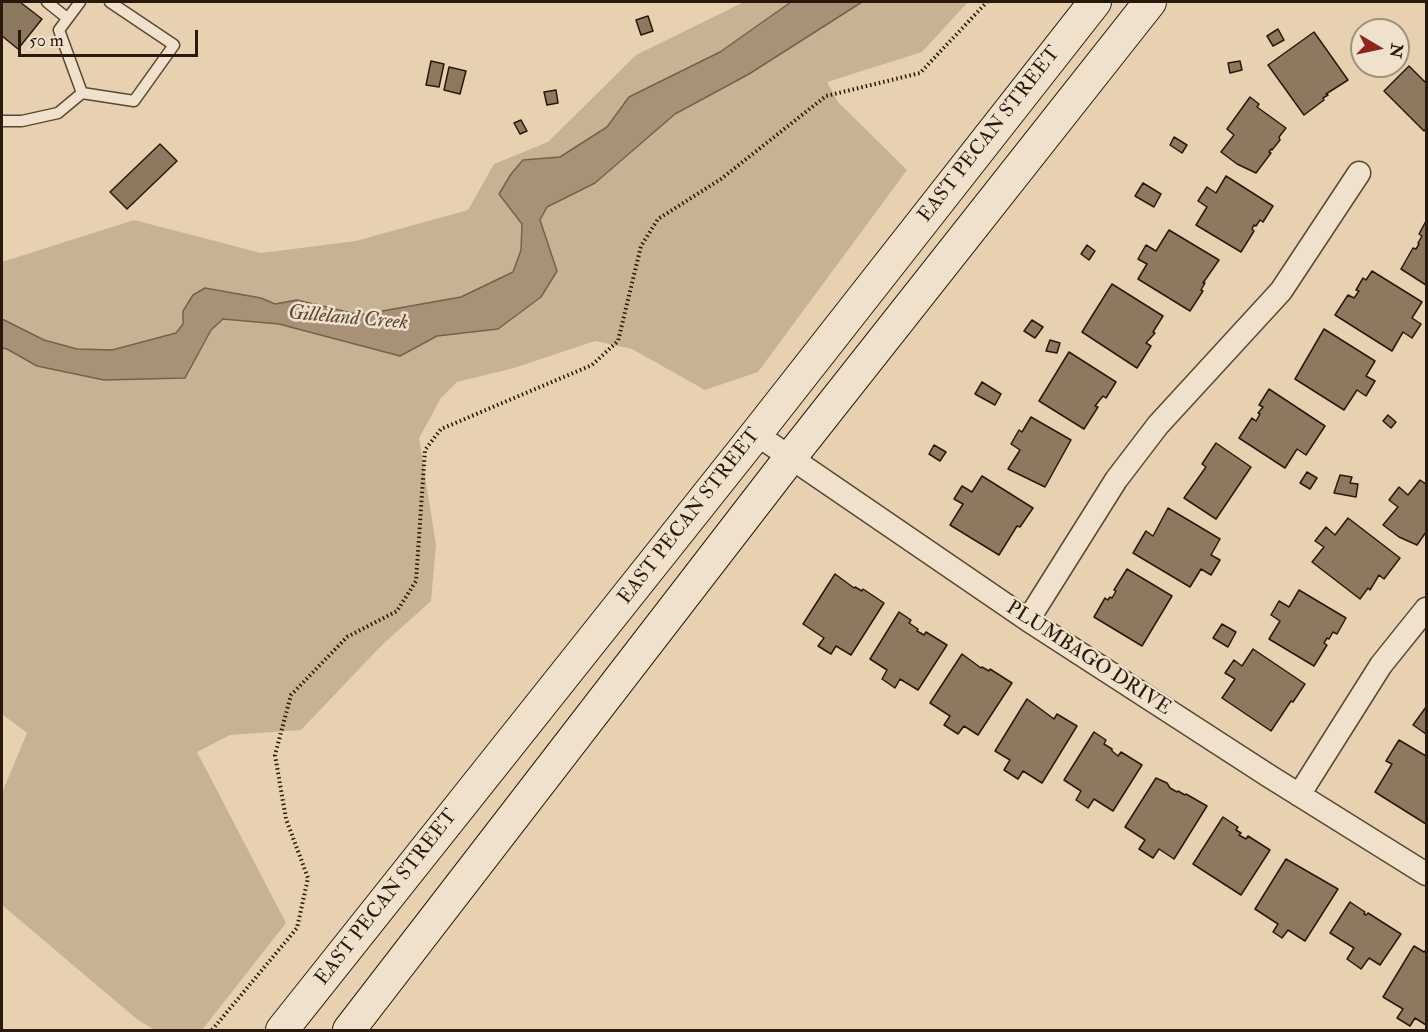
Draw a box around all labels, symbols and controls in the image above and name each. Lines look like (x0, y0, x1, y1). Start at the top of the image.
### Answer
scale bar (21, 18, 201, 56)
north arrow (1350, 18, 1410, 78)
text: 50 m (29, 29, 64, 52)
street label: EAST PECAN STREET (914, 42, 1066, 228)
text: N (1385, 42, 1407, 59)
water label: Gilleland Creek (287, 301, 409, 337)
street label: EAST PECAN STREET (614, 424, 766, 610)
street label: PLUMBAGO DRIVE (1001, 597, 1175, 721)
street label: EAST PECAN STREET (311, 805, 463, 991)

